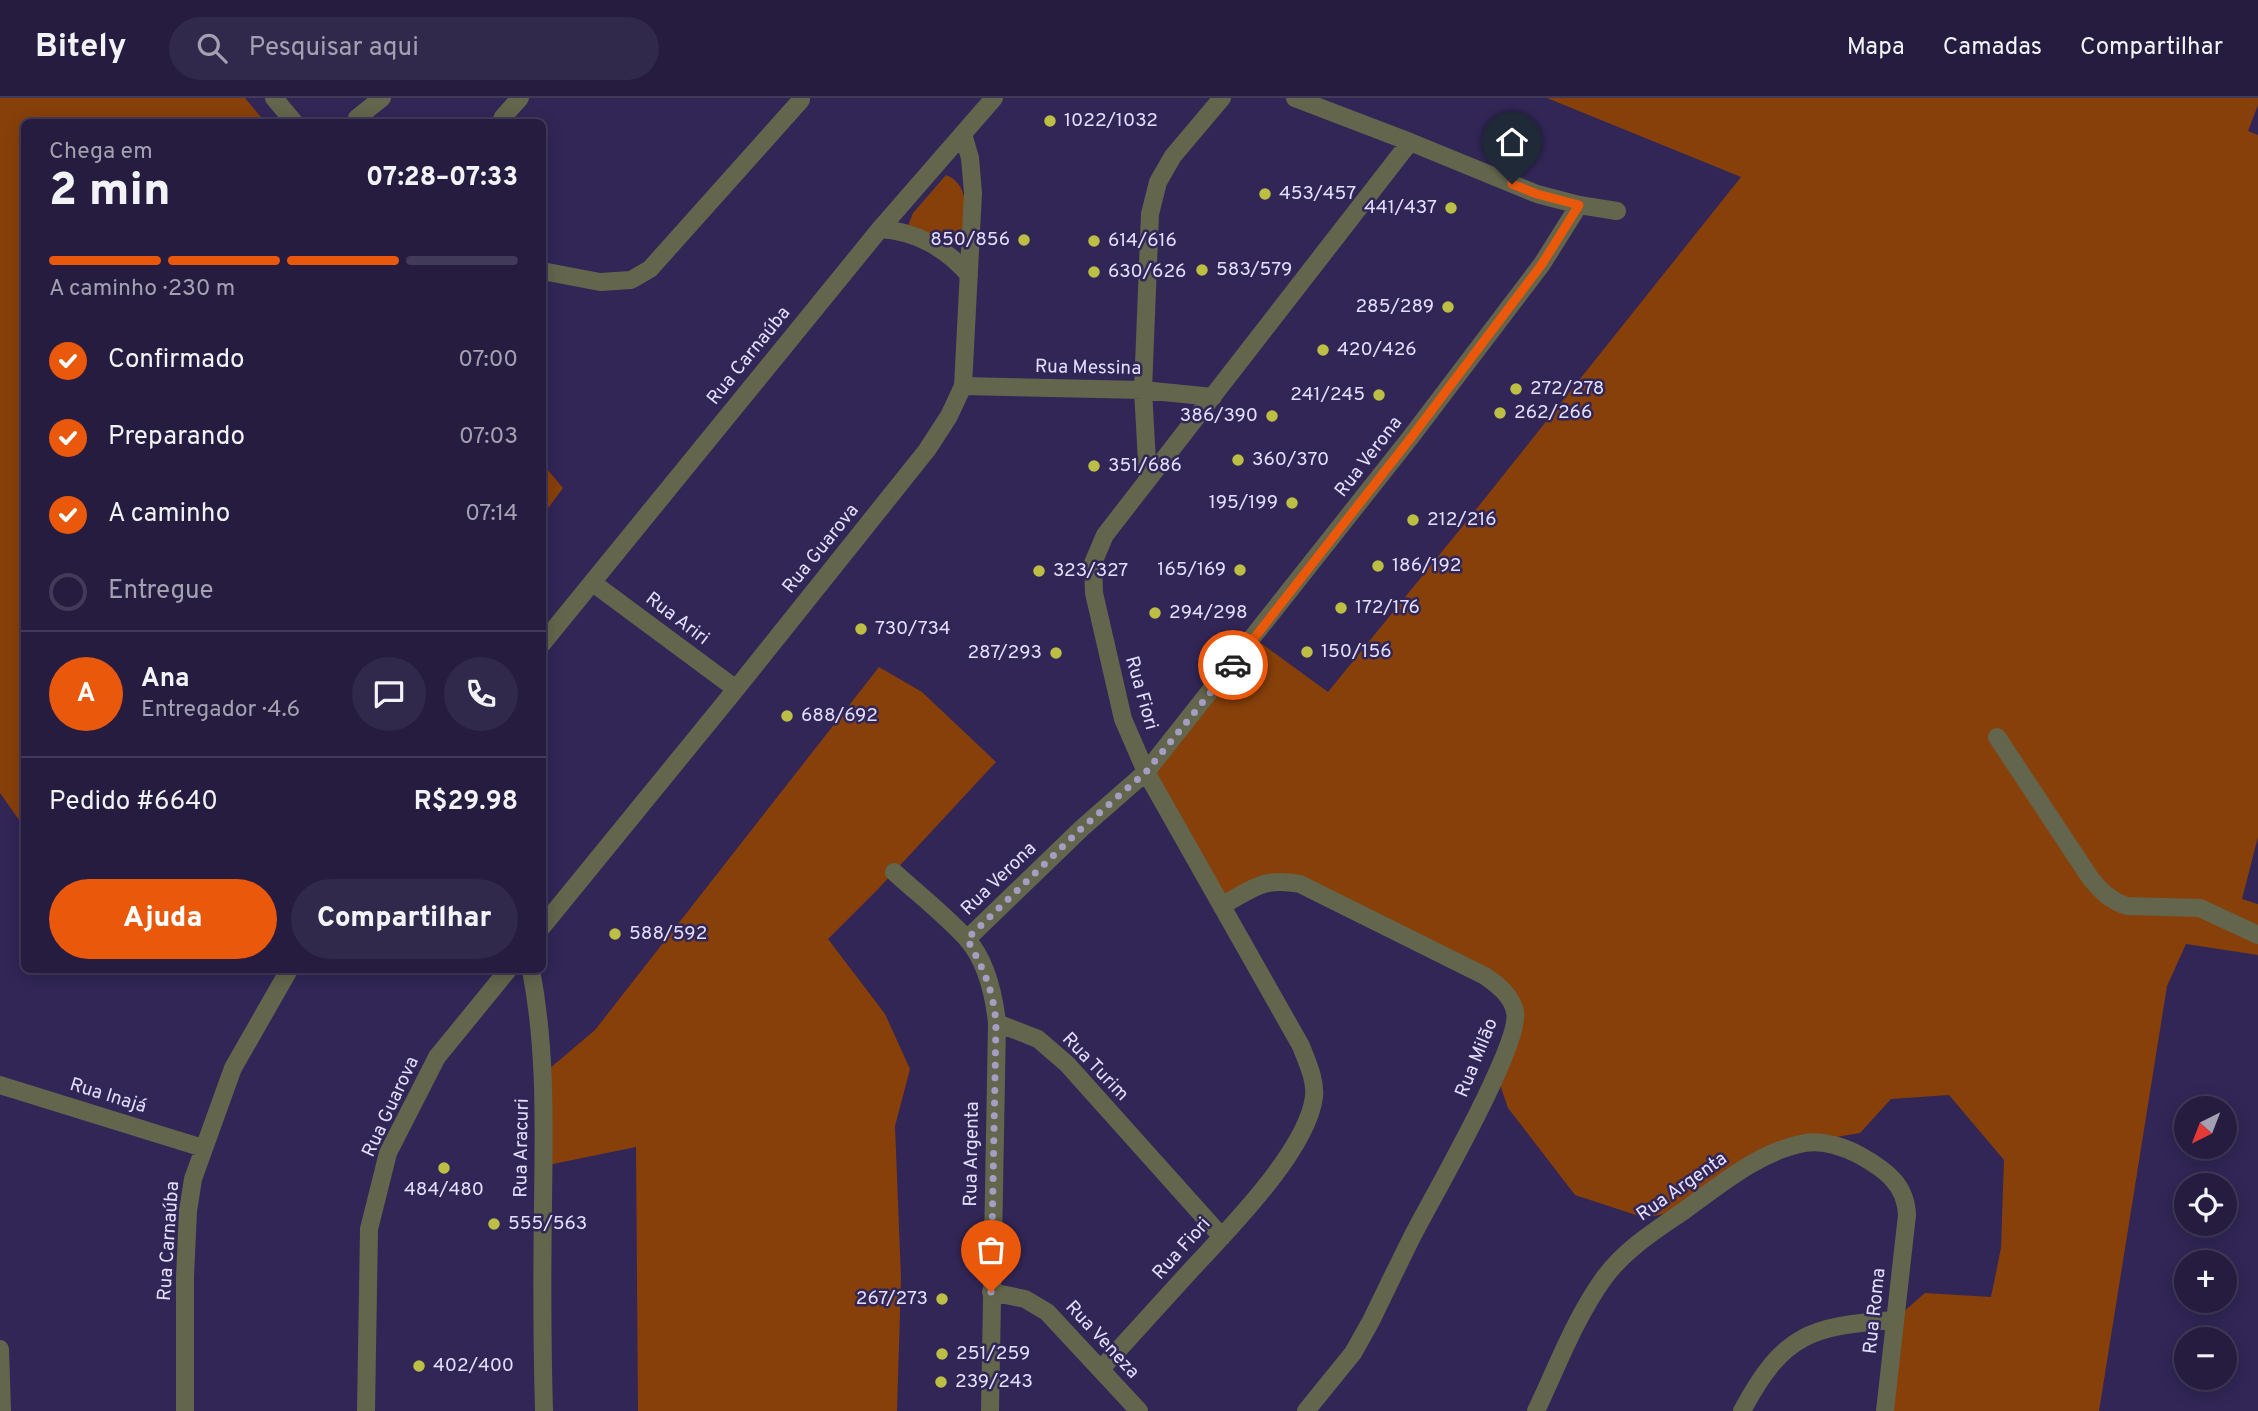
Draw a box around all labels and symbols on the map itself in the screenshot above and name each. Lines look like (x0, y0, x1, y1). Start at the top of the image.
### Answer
place label: 1022/1032 (1064, 109, 1158, 133)
pin (1482, 112, 1542, 184)
marker: 1022/1032 (1042, 113, 1058, 129)
place label: 453/457 (1279, 182, 1356, 206)
marker: 453/457 (1257, 186, 1273, 202)
place label: 441/437 (1364, 196, 1437, 220)
marker: 441/437 (1443, 200, 1459, 216)
place label: 850/856 (930, 228, 1010, 252)
place label: 614/616 (1108, 229, 1177, 253)
marker: 850/856 (1016, 232, 1032, 248)
marker: 614/616 (1086, 233, 1102, 249)
place label: 583/579 (1216, 258, 1292, 282)
place label: 630/626 (1108, 260, 1186, 284)
marker: 583/579 (1194, 262, 1210, 278)
marker: 630/626 (1086, 264, 1102, 280)
place label: 285/289 (1355, 295, 1434, 319)
marker: 285/289 (1440, 299, 1456, 315)
street label: Rua Carnaúba (702, 302, 796, 410)
place label: 420/426 (1337, 338, 1417, 362)
marker: 420/426 (1315, 342, 1331, 358)
street label: Rua Messina (1035, 355, 1141, 381)
place label: 272/278 (1530, 377, 1604, 401)
marker: 272/278 (1508, 381, 1524, 397)
place label: 241/245 (1290, 383, 1365, 407)
marker: 241/245 (1371, 387, 1387, 403)
place label: 262/266 (1514, 401, 1592, 425)
place label: 386/390 (1180, 404, 1258, 428)
marker: 262/266 (1492, 405, 1508, 421)
marker: 386/390 (1264, 408, 1280, 424)
street label: Rua Verona (1330, 412, 1408, 502)
place label: 360/370 (1252, 448, 1329, 472)
marker: 360/370 (1230, 452, 1246, 468)
place label: 351/686 (1108, 454, 1182, 478)
marker: 351/686 (1086, 458, 1102, 474)
place label: 195/199 (1209, 491, 1278, 515)
marker: 195/199 (1284, 495, 1300, 511)
street label: Rua Guarova (778, 499, 864, 599)
place label: 212/216 (1427, 508, 1497, 532)
marker: 212/216 (1405, 512, 1421, 528)
place label: 186/192 (1392, 554, 1461, 578)
place label: 165/169 (1157, 558, 1226, 582)
marker: 186/192 (1370, 558, 1386, 574)
place label: 323/327 (1053, 559, 1128, 583)
marker: 165/169 (1232, 562, 1248, 578)
marker: 323/327 (1031, 563, 1047, 579)
street label: Rua Ariri (640, 587, 714, 651)
place label: 172/176 (1355, 596, 1420, 620)
marker: 172/176 (1333, 600, 1349, 616)
place label: 294/298 (1169, 601, 1248, 625)
marker: 294/298 (1147, 605, 1163, 621)
place label: 730/734 (875, 617, 951, 641)
marker: 730/734 (853, 621, 869, 637)
courier (1198, 630, 1268, 700)
place label: 150/156 (1321, 640, 1392, 664)
place label: 287/293 (967, 641, 1042, 665)
marker: 150/156 (1299, 644, 1315, 660)
marker: 287/293 (1048, 645, 1064, 661)
street label: Rua Fiori (1119, 653, 1163, 733)
place label: 688/692 (801, 704, 878, 728)
marker: 688/692 (779, 708, 795, 724)
street label: Rua Verona (956, 837, 1042, 921)
place label: 588/592 (629, 922, 707, 946)
marker: 588/592 (607, 926, 623, 942)
street label: Rua Milão (1450, 1015, 1504, 1101)
street label: Rua Turim (1056, 1028, 1134, 1106)
street label: Rua Guarova (357, 1053, 425, 1161)
street label: Rua Inajá (67, 1073, 149, 1119)
north arrow (2174, 1096, 2236, 1158)
street label: Rua Aracuri (509, 1098, 535, 1198)
street label: Rua Argenta (959, 1101, 985, 1207)
street label: Rua Argenta (1632, 1147, 1732, 1227)
marker: 484/480 (436, 1160, 452, 1176)
place label: 484/480 (404, 1178, 484, 1202)
street label: Rua Carnaúba (153, 1180, 185, 1302)
place label: 555/563 (508, 1212, 587, 1236)
street label: Rua Fiori (1148, 1213, 1216, 1285)
marker: 555/563 (486, 1216, 502, 1232)
pin (961, 1220, 1021, 1292)
street label: Rua Roma (1859, 1267, 1891, 1355)
place label: 267/273 (856, 1287, 928, 1311)
marker: 267/273 (934, 1291, 950, 1307)
street label: Rua Veneza (1060, 1296, 1144, 1384)
place label: 251/259 (956, 1342, 1030, 1366)
marker: 251/259 (934, 1346, 950, 1362)
place label: 402/400 (433, 1354, 514, 1378)
marker: 402/400 (411, 1358, 427, 1374)
place label: 239/243 (955, 1370, 1033, 1394)
marker: 239/243 (933, 1374, 949, 1390)

